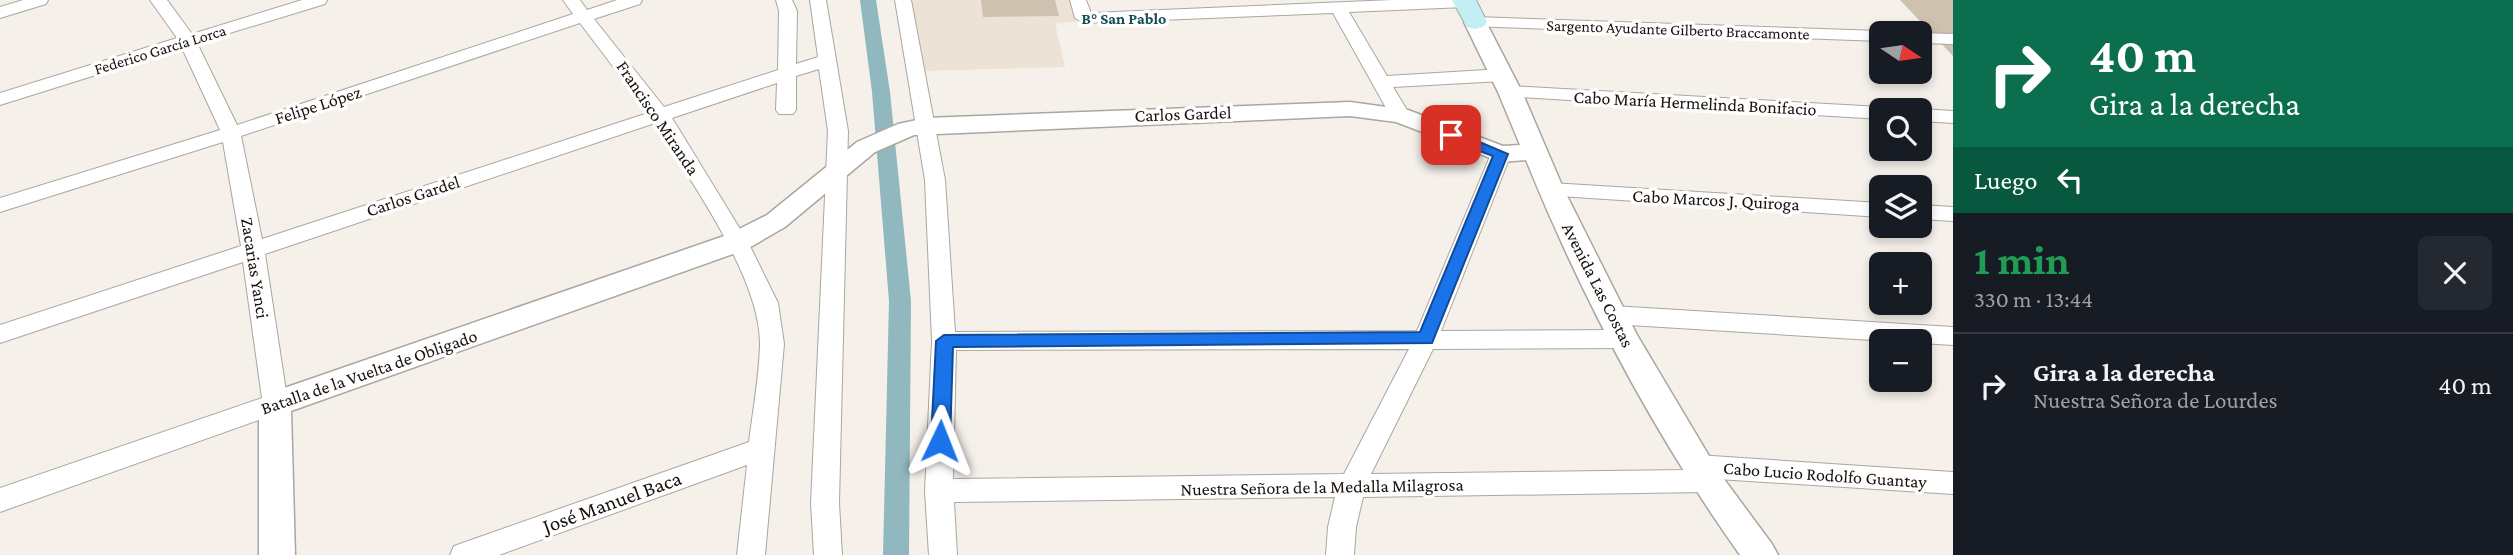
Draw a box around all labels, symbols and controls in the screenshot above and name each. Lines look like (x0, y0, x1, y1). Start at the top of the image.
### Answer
district label: B° San Pablo (1082, 10, 1166, 27)
street label: Sargento Ayudante Gilberto Braccamonte (1546, 16, 1810, 44)
street label: Federico García Lorca (92, 21, 229, 78)
north arrow (1869, 21, 1932, 84)
map controls (1869, 21, 1932, 392)
icon: right (1974, 28, 2065, 119)
text: 40 m (2089, 28, 2196, 83)
street label: Francisco Miranda (612, 57, 704, 179)
street label: Felipe López (272, 82, 364, 128)
text: Gira a la derecha (2089, 86, 2300, 122)
street label: Cabo María Hermelinda Bonifacio (1573, 87, 1817, 119)
button: search (1869, 98, 1932, 161)
street label: Carlos Gardel (1134, 102, 1232, 126)
pin (1421, 105, 1481, 165)
icon: arrive (1432, 116, 1470, 154)
icon: left (2051, 161, 2089, 199)
text: Luego (1974, 166, 2037, 195)
street label: Carlos Gardel (364, 171, 463, 221)
button: layers (1869, 175, 1932, 238)
street label: Cabo Marcos J. Quiroga (1632, 186, 1800, 214)
street label: Zacarias Yanci (237, 216, 273, 320)
street label: Avenida Las Costas (1558, 219, 1638, 351)
text: 1 min (1974, 236, 2070, 283)
button: close (2418, 236, 2492, 310)
button: + (1869, 252, 1932, 315)
text: 330 m · 13:44 (1974, 286, 2093, 312)
street label: Batalla de la Vuelta de Obligado (258, 326, 480, 418)
button: − (1869, 329, 1932, 392)
text: Gira a la derecha (2033, 358, 2215, 387)
icon: right (1974, 367, 2012, 405)
text: 40 m (2438, 371, 2492, 400)
text: Nuestra Señora de Lourdes (2033, 387, 2278, 413)
position arrow (903, 404, 977, 478)
street label: Cabo Lucio Rodolfo Guantay (1723, 458, 1928, 492)
street label: José Manuel Baca (537, 466, 685, 539)
street label: Nuestra Señora de la Medalla Milagrosa (1180, 475, 1464, 499)

